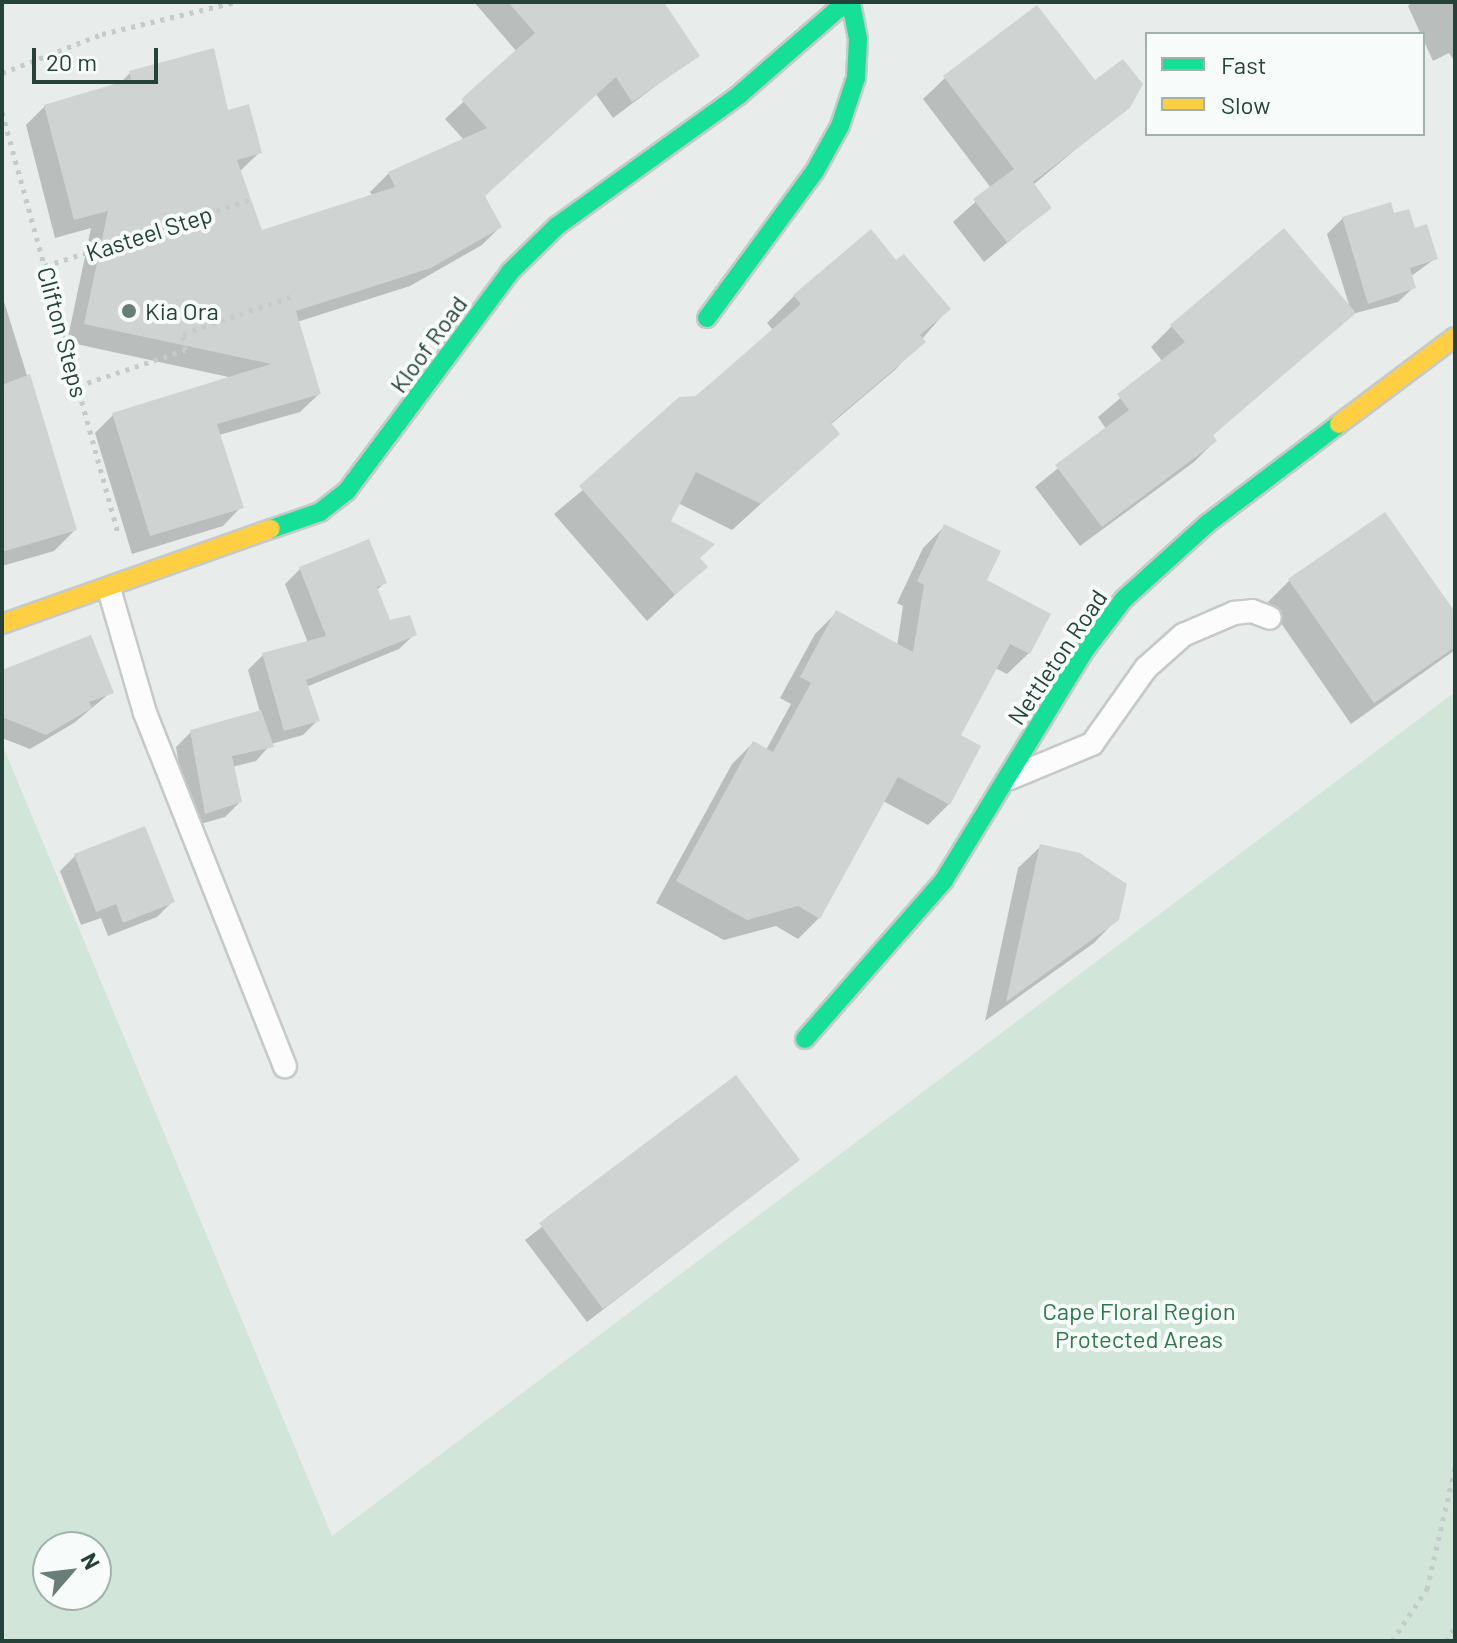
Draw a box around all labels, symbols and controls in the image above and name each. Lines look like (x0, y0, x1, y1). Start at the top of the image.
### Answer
scale bar (36, 32, 162, 82)
legend (1145, 32, 1425, 136)
text: 20 m (46, 47, 97, 76)
text: Fast (1221, 50, 1266, 79)
text: Slow (1221, 90, 1270, 119)
street label: Kasteel Step (82, 199, 216, 267)
street label: Clifton Steps (32, 264, 94, 400)
street label: Kloof Road (383, 290, 473, 398)
place label: Kia Ora (145, 297, 219, 325)
marker: Kia Ora (120, 302, 138, 320)
street label: Nettleton Road (1001, 584, 1113, 730)
park label: Cape Floral Region Protected Areas (1042, 1297, 1236, 1353)
north arrow (32, 1531, 112, 1611)
text: N (77, 1548, 106, 1573)

